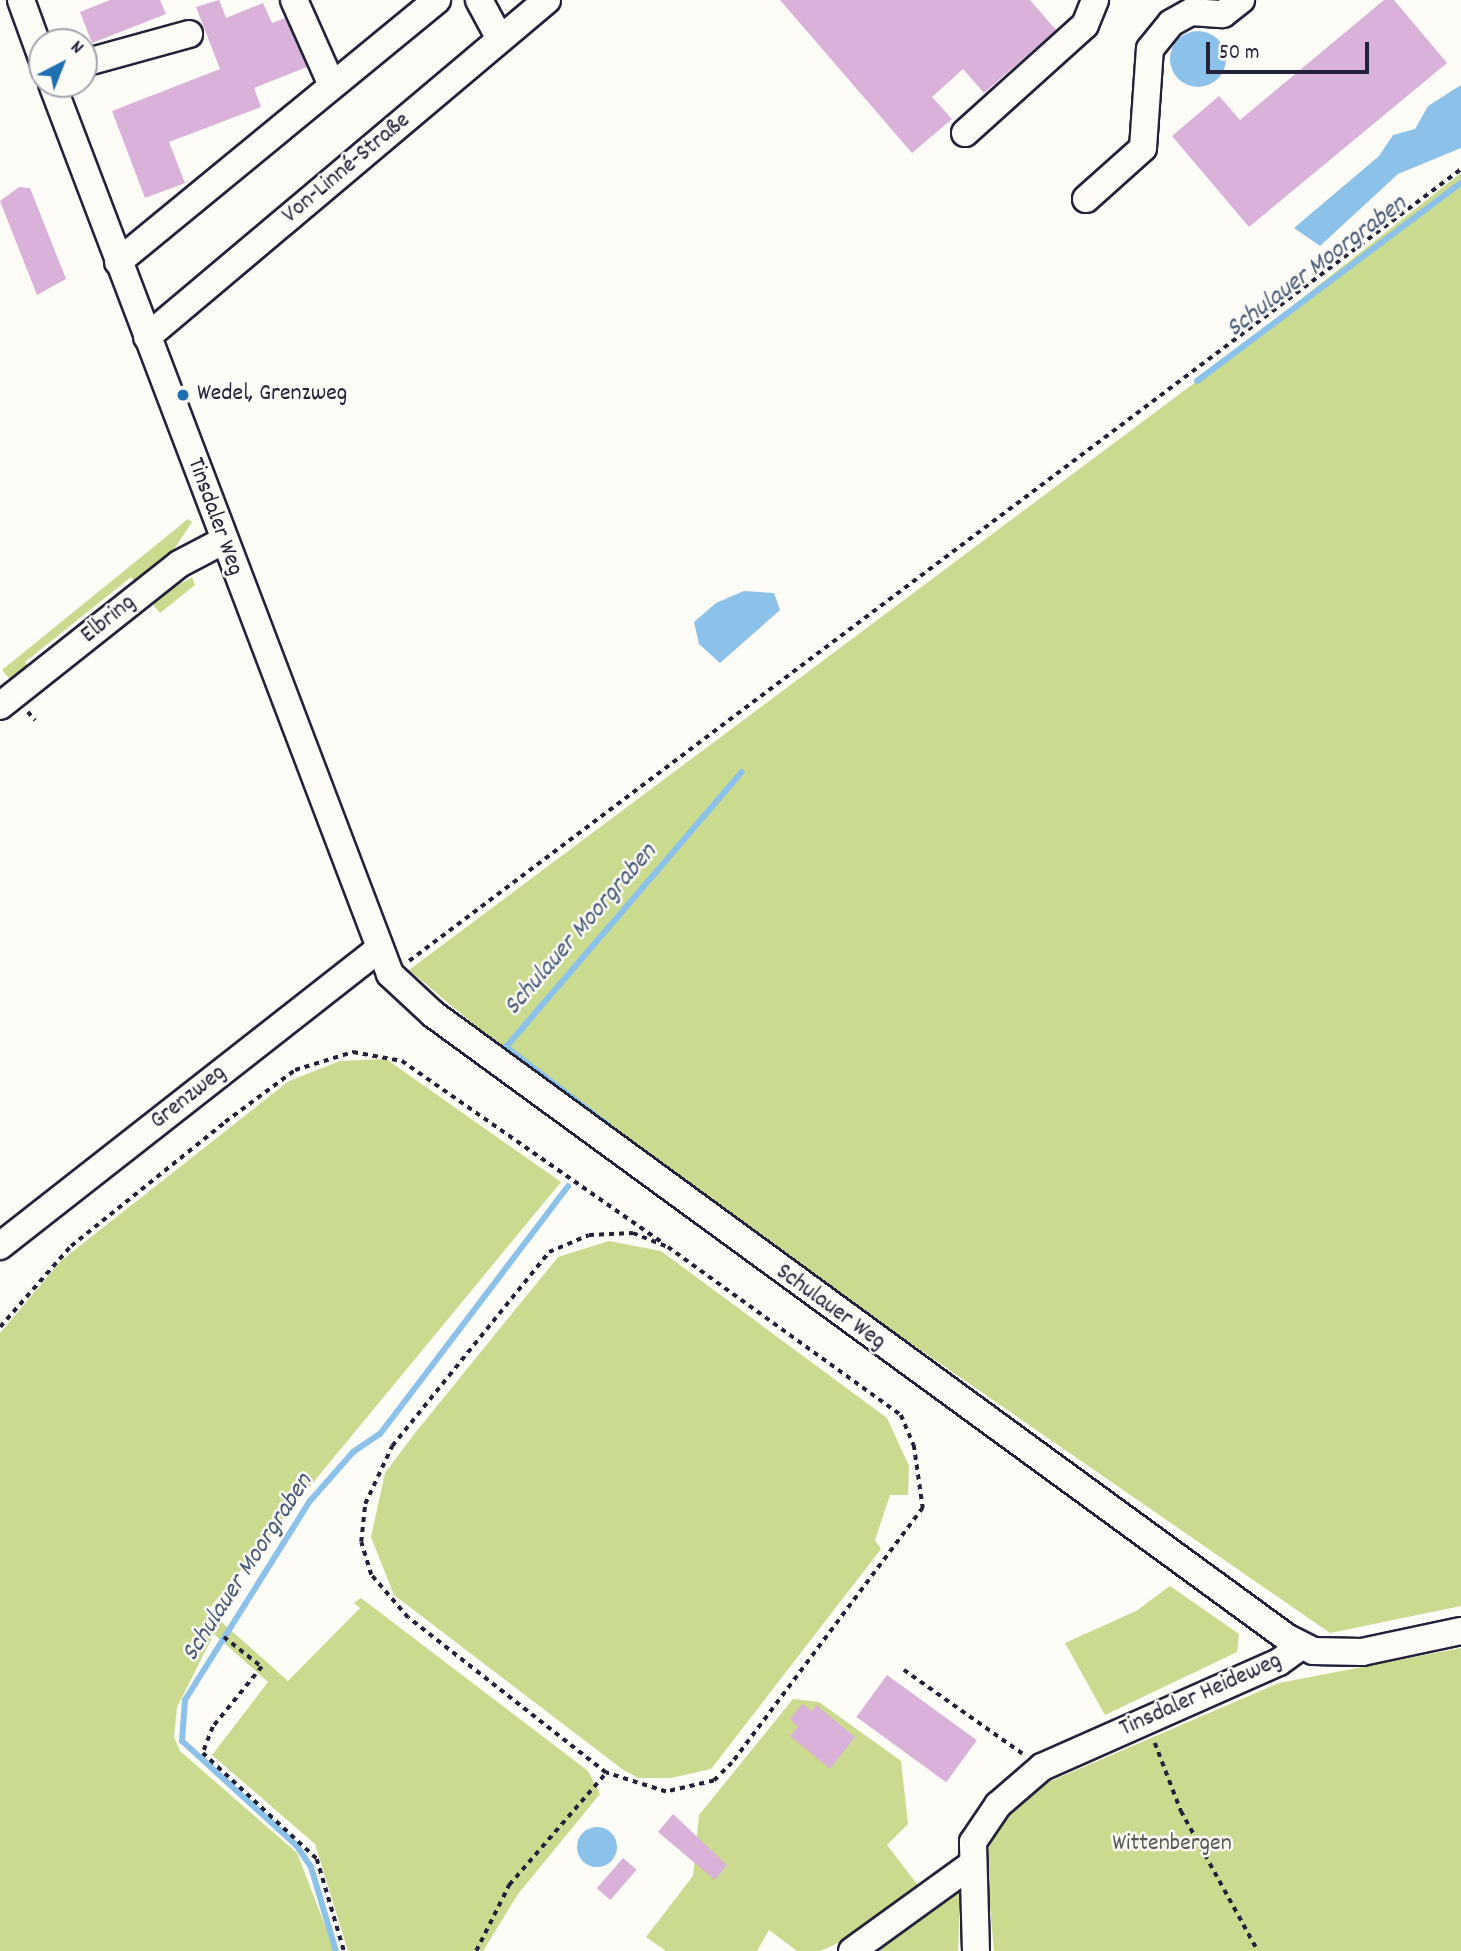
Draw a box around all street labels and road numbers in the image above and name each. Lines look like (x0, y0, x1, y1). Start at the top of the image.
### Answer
street label: Von-Linné-Straße (277, 107, 417, 231)
street label: Tinsdaler Weg (179, 454, 249, 580)
street label: Elbring (76, 589, 142, 651)
street label: Grenzweg (145, 1059, 233, 1137)
street label: Schulauer Weg (769, 1259, 891, 1357)
street label: Tinsdaler Heideweg (1116, 1647, 1286, 1745)

